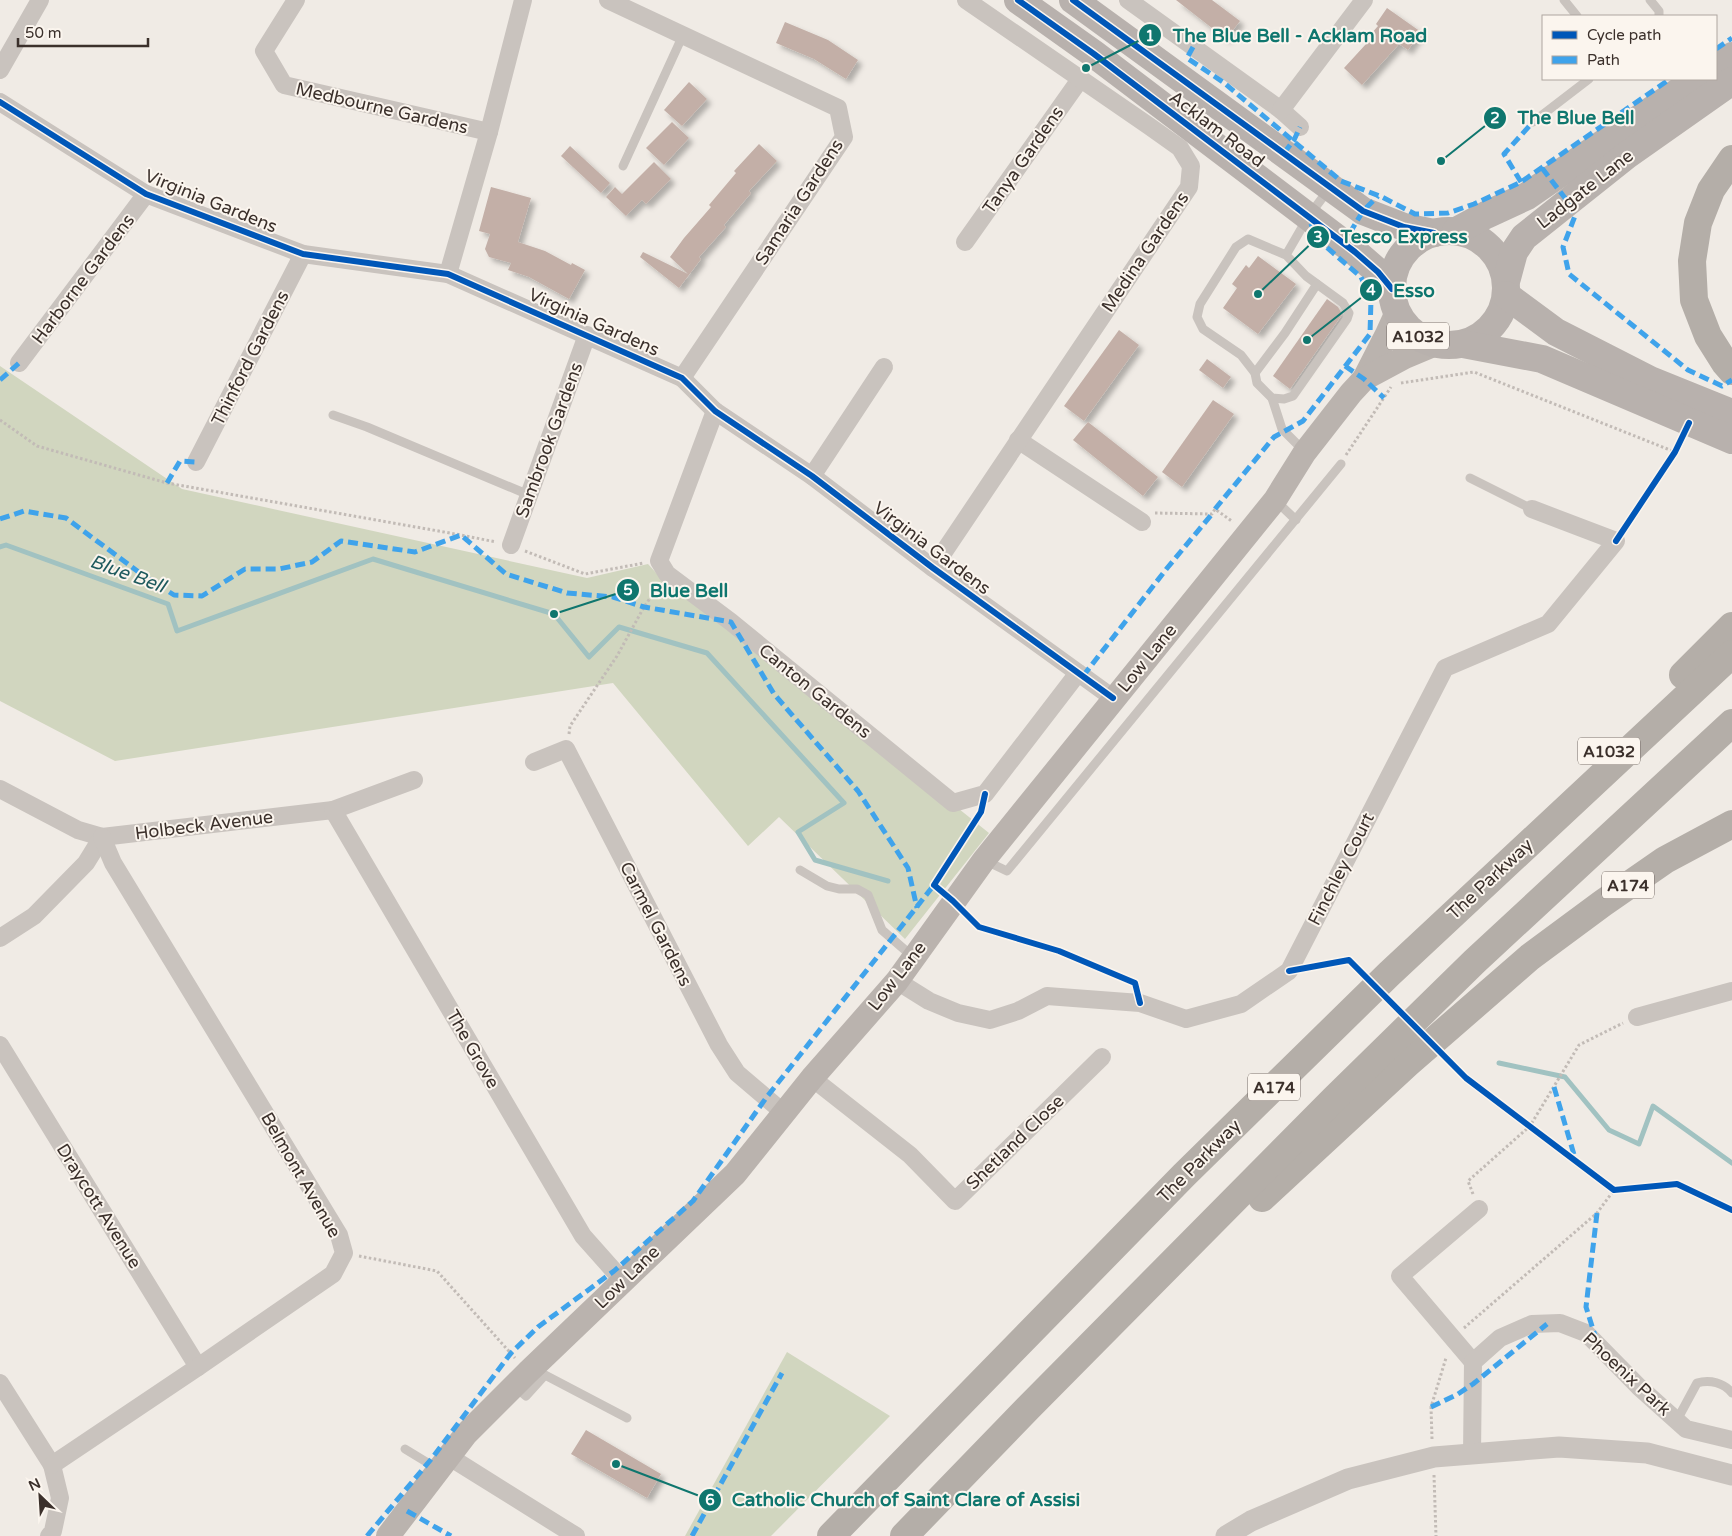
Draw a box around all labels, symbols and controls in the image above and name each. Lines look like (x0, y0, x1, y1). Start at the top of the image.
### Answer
scale bar (18, 15, 148, 47)
legend (1542, 15, 1717, 80)
callout: The Blue Bell - Acklam Road (1138, 18, 1437, 52)
text: 50 m (25, 24, 62, 42)
text: The Blue Bell - Acklam Road (1172, 25, 1427, 47)
text: Cycle path (1587, 26, 1661, 44)
text: 1 (1145, 27, 1155, 45)
text: Path (1587, 51, 1620, 69)
street label: Medbourne Gardens (294, 77, 470, 139)
street label: Acklam Road (1165, 86, 1269, 172)
callout: The Blue Bell (1482, 101, 1644, 135)
street label: Tanya Gardens (978, 102, 1068, 218)
text: The Blue Bell (1516, 107, 1635, 129)
text: 2 (1490, 109, 1500, 127)
street label: Samaria Gardens (750, 135, 848, 269)
street label: Ladgate Lane (1532, 145, 1638, 233)
street label: Virginia Gardens (142, 164, 280, 238)
street label: Medina Gardens (1097, 188, 1193, 316)
street label: Harborne Gardens (27, 210, 139, 348)
callout: Tesco Express (1306, 220, 1478, 254)
text: Tesco Express (1339, 226, 1468, 249)
text: 3 (1313, 228, 1323, 246)
callout: Esso (1359, 273, 1445, 307)
text: Esso (1393, 280, 1435, 302)
text: 4 (1366, 281, 1376, 299)
street label: Virginia Gardens (525, 283, 663, 361)
street label: Thinford Gardens (206, 287, 294, 429)
road number: A1032 (1387, 322, 1449, 350)
street label: Sambrook Gardens (511, 359, 587, 521)
street label: Virginia Gardens (869, 497, 995, 599)
water label: Blue Bell (87, 550, 170, 598)
callout: Blue Bell (615, 573, 738, 607)
text: Blue Bell (650, 580, 728, 602)
text: 5 (623, 581, 633, 599)
street label: Low Lane (1113, 619, 1181, 697)
street label: Canton Gardens (754, 639, 876, 743)
road number: A1032 (1578, 738, 1640, 764)
street label: Holbeck Avenue (134, 806, 274, 844)
street label: Finchley Court (1303, 809, 1379, 929)
street label: The Parkway (1443, 834, 1538, 924)
street label: Carmel Gardens (615, 858, 697, 990)
road number: A174 (1602, 872, 1654, 898)
street label: Low Lane (863, 937, 931, 1015)
street label: The Grove (442, 1006, 504, 1092)
road number: A174 (1248, 1074, 1300, 1100)
street label: Shetland Close (962, 1090, 1068, 1194)
street label: Belmont Avenue (256, 1108, 346, 1242)
street label: The Parkway (1153, 1114, 1246, 1207)
street label: Draycott Avenue (52, 1140, 146, 1272)
street label: Low Lane (590, 1241, 664, 1313)
street label: Phoenix Park (1578, 1328, 1676, 1420)
north arrow (15, 1471, 65, 1521)
text: N (26, 1475, 43, 1495)
callout: Catholic Church of Saint Clare of Assisi (697, 1483, 1091, 1517)
text: Catholic Church of Saint Clare of Assisi (732, 1489, 1080, 1511)
text: 6 (705, 1491, 715, 1509)

